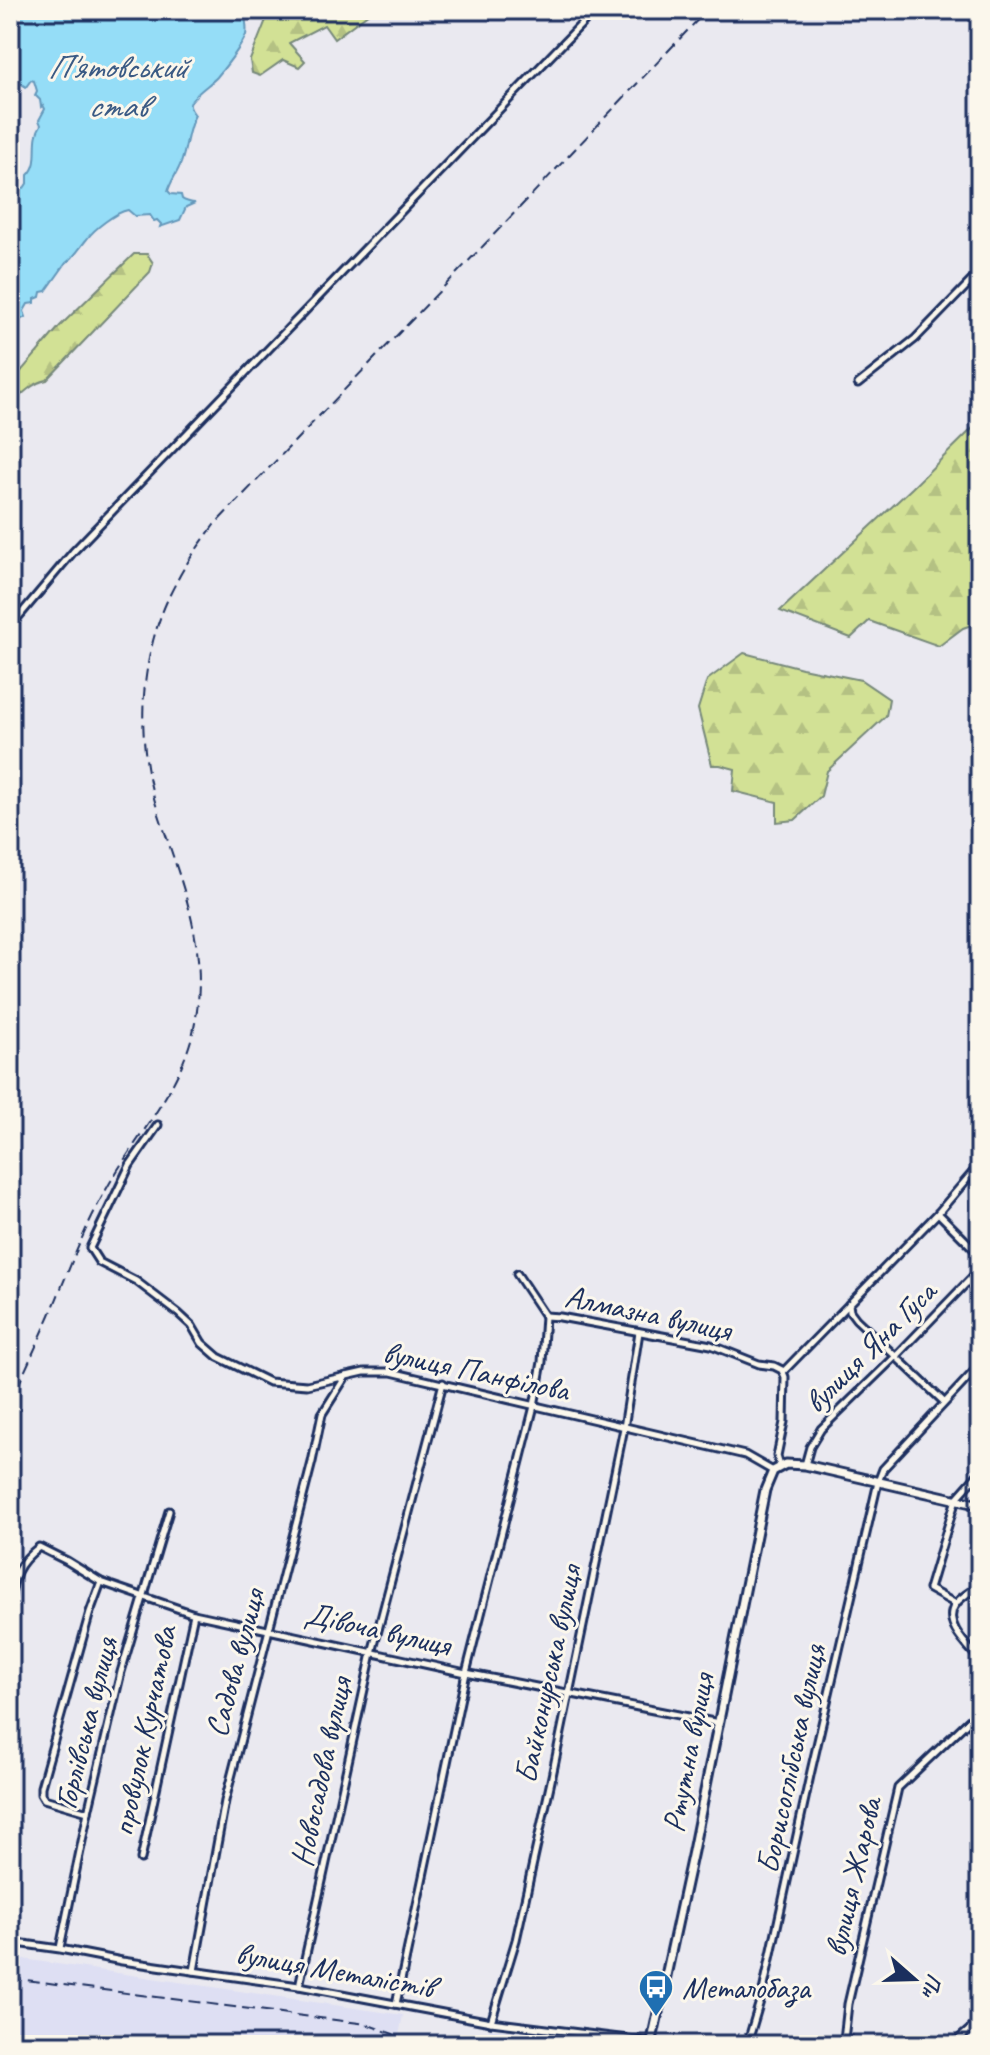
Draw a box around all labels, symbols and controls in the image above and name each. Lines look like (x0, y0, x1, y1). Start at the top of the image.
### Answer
water label: П'ятовський став (48, 45, 193, 127)
street label: вулиця Яна Гуса (795, 1270, 947, 1422)
street label: Алмазна вулиця (561, 1275, 737, 1351)
street label: вулиця Панфілова (379, 1331, 575, 1411)
street label: Байконурська вулиця (505, 1559, 592, 1787)
street label: Садова вулиця (196, 1583, 275, 1741)
street label: Дівоча вулиця (302, 1592, 456, 1666)
street label: провулок Курчатова (102, 1620, 187, 1840)
street label: Горлівська вулиця (45, 1632, 127, 1813)
street label: Борисоглібська вулиця (747, 1639, 836, 1877)
street label: Ртутна вулиця (653, 1668, 724, 1836)
street label: Новосадова вулиця (281, 1672, 361, 1870)
street label: вулиця Жарова (815, 1791, 892, 1960)
street label: вулиця Металістів (233, 1932, 444, 2009)
north arrow (874, 1939, 954, 2019)
place label: Металобаза (682, 1967, 812, 2008)
bus stop icon: Металобаза (637, 1968, 675, 2018)
text: Пн (914, 1970, 949, 2002)

